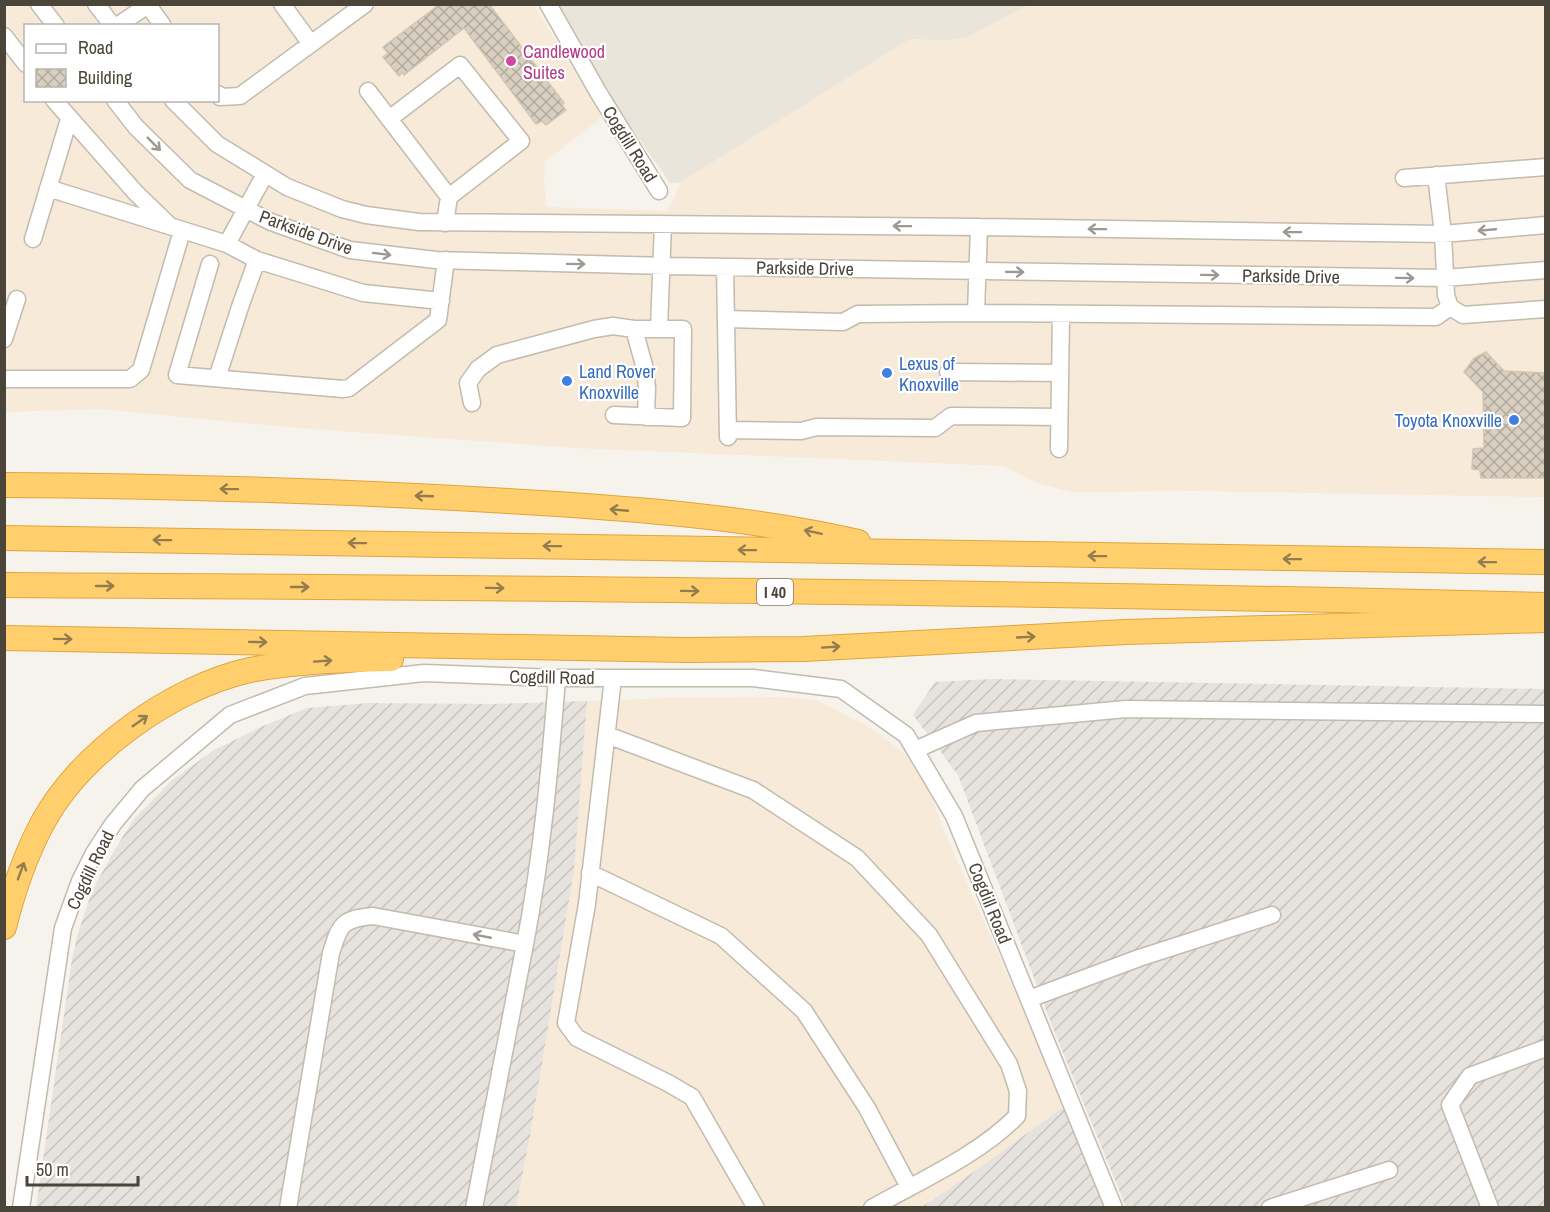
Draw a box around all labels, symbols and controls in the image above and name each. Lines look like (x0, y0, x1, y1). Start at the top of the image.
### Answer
legend (24, 24, 219, 102)
text: Road (78, 35, 113, 60)
place label: Candlewood Suites (523, 39, 605, 85)
marker: Candlewood Suites (504, 54, 518, 68)
text: Building (78, 65, 133, 90)
street label: Cogdill Road (597, 101, 663, 187)
one-way arrow (146, 137, 161, 152)
street label: Parkside Drive (256, 204, 356, 260)
one-way arrow (893, 220, 913, 232)
one-way arrow (1088, 223, 1108, 235)
one-way arrow (1478, 225, 1498, 236)
one-way arrow (1283, 226, 1303, 238)
one-way arrow (371, 248, 391, 259)
street label: Parkside Drive (756, 255, 854, 281)
one-way arrow (566, 258, 586, 269)
street label: Parkside Drive (1242, 263, 1340, 289)
one-way arrow (1005, 266, 1025, 278)
one-way arrow (1200, 269, 1220, 281)
one-way arrow (1395, 272, 1415, 284)
place label: Lexus of Knoxville (899, 351, 959, 397)
place label: Land Rover Knoxville (579, 359, 655, 405)
marker: Lexus of Knoxville (880, 366, 894, 380)
marker: Land Rover Knoxville (560, 374, 574, 388)
place label: Toyota Knoxville (1395, 408, 1502, 433)
marker: Toyota Knoxville (1507, 413, 1521, 427)
one-way arrow (220, 484, 240, 495)
one-way arrow (415, 491, 435, 502)
one-way arrow (609, 504, 629, 515)
one-way arrow (803, 526, 823, 537)
one-way arrow (153, 534, 173, 546)
one-way arrow (348, 537, 368, 549)
one-way arrow (543, 541, 563, 552)
one-way arrow (738, 544, 758, 556)
one-way arrow (1088, 550, 1108, 562)
one-way arrow (1283, 553, 1303, 565)
one-way arrow (1478, 556, 1498, 567)
road number: I 40 (757, 579, 793, 605)
one-way arrow (94, 580, 114, 591)
one-way arrow (289, 581, 309, 593)
one-way arrow (484, 583, 504, 594)
one-way arrow (679, 585, 699, 597)
one-way arrow (1015, 631, 1035, 642)
one-way arrow (52, 633, 72, 645)
one-way arrow (247, 636, 267, 647)
one-way arrow (820, 642, 840, 653)
one-way arrow (312, 656, 332, 667)
street label: Cogdill Road (509, 664, 595, 690)
one-way arrow (132, 715, 148, 727)
street label: Cogdill Road (60, 826, 120, 914)
street label: Cogdill Road (962, 859, 1018, 947)
one-way arrow (17, 862, 28, 881)
one-way arrow (472, 930, 492, 941)
scale bar (27, 1149, 138, 1187)
text: 50 m (36, 1157, 69, 1182)

